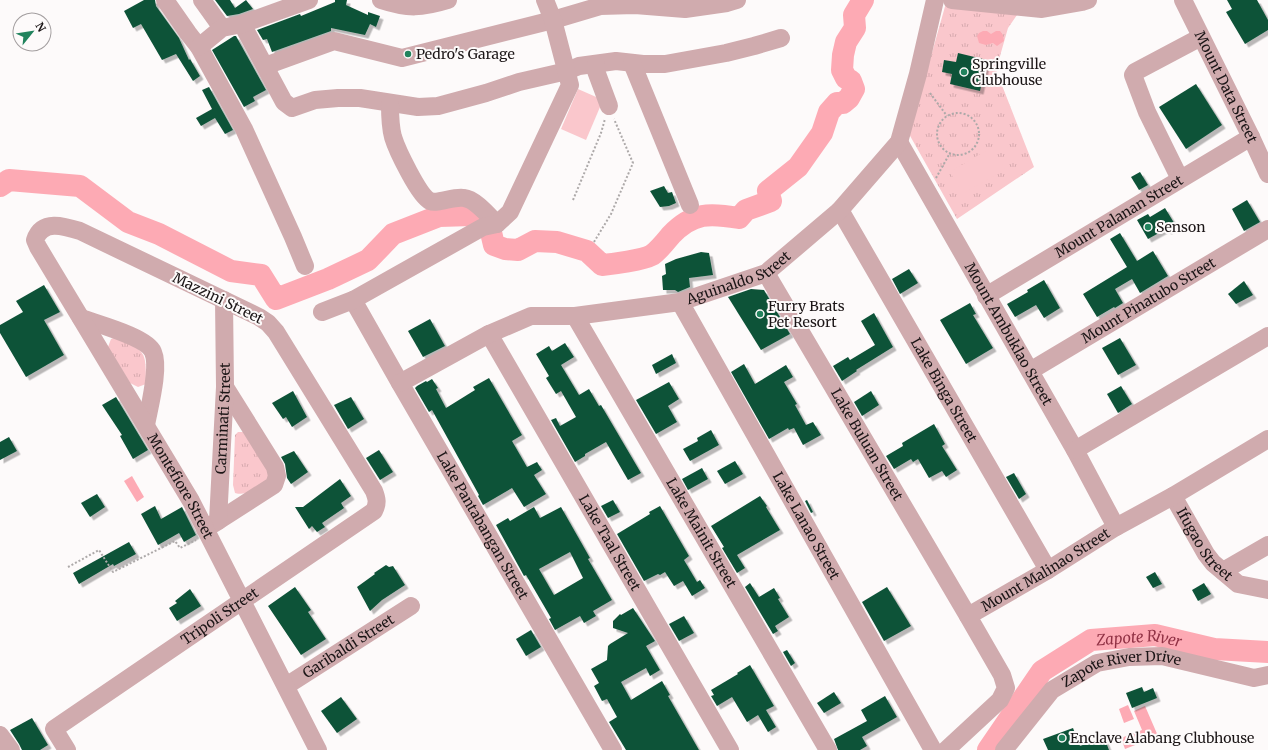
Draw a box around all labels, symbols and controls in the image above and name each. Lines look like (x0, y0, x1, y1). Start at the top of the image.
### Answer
north arrow (12, 12, 52, 52)
text: N (32, 20, 49, 35)
street label: Mount Data Street (1191, 28, 1262, 146)
place label: Pedro's Garage (416, 45, 515, 63)
marker: Pedro's Garage (403, 49, 413, 59)
place label: Springville Clubhouse (972, 55, 1046, 89)
marker: Springville Clubhouse (959, 67, 969, 77)
street label: Mount Palanan Street (1052, 171, 1187, 262)
place label: Senson (1156, 218, 1205, 236)
marker: Senson (1143, 222, 1153, 232)
street label: Aguinaldo Street (683, 247, 795, 309)
street label: Mount Pinatubo Street (1078, 253, 1219, 347)
street label: Mount Ambuklao Street (961, 259, 1057, 409)
street label: Mazzini Street (170, 268, 267, 328)
place label: Furry Brats Pet Resort (768, 297, 845, 331)
marker: Furry Brats Pet Resort (755, 309, 765, 319)
street label: Lake Binga Street (907, 334, 982, 446)
street label: Carminati Street (211, 362, 234, 475)
street label: Lake Buluan Street (827, 385, 907, 504)
street label: Montefiore Street (143, 430, 218, 542)
street label: Lake Pantabangan Street (433, 448, 533, 603)
street label: Lake Lanao Street (769, 469, 844, 583)
street label: Lake Mainit Street (662, 475, 741, 592)
street label: Lake Taal Street (575, 491, 645, 594)
street label: Ifugao Street (1172, 504, 1237, 585)
street label: Mount Malinao Street (978, 524, 1114, 616)
street label: Tripoli Street (177, 583, 262, 649)
street label: Garibaldi Street (299, 610, 398, 682)
water label: Zapote River (1094, 625, 1185, 651)
street label: Zapote River Drive (1058, 647, 1183, 691)
place label: Enclave Alabang Clubhouse (1070, 729, 1254, 747)
marker: Enclave Alabang Clubhouse (1057, 733, 1067, 743)

